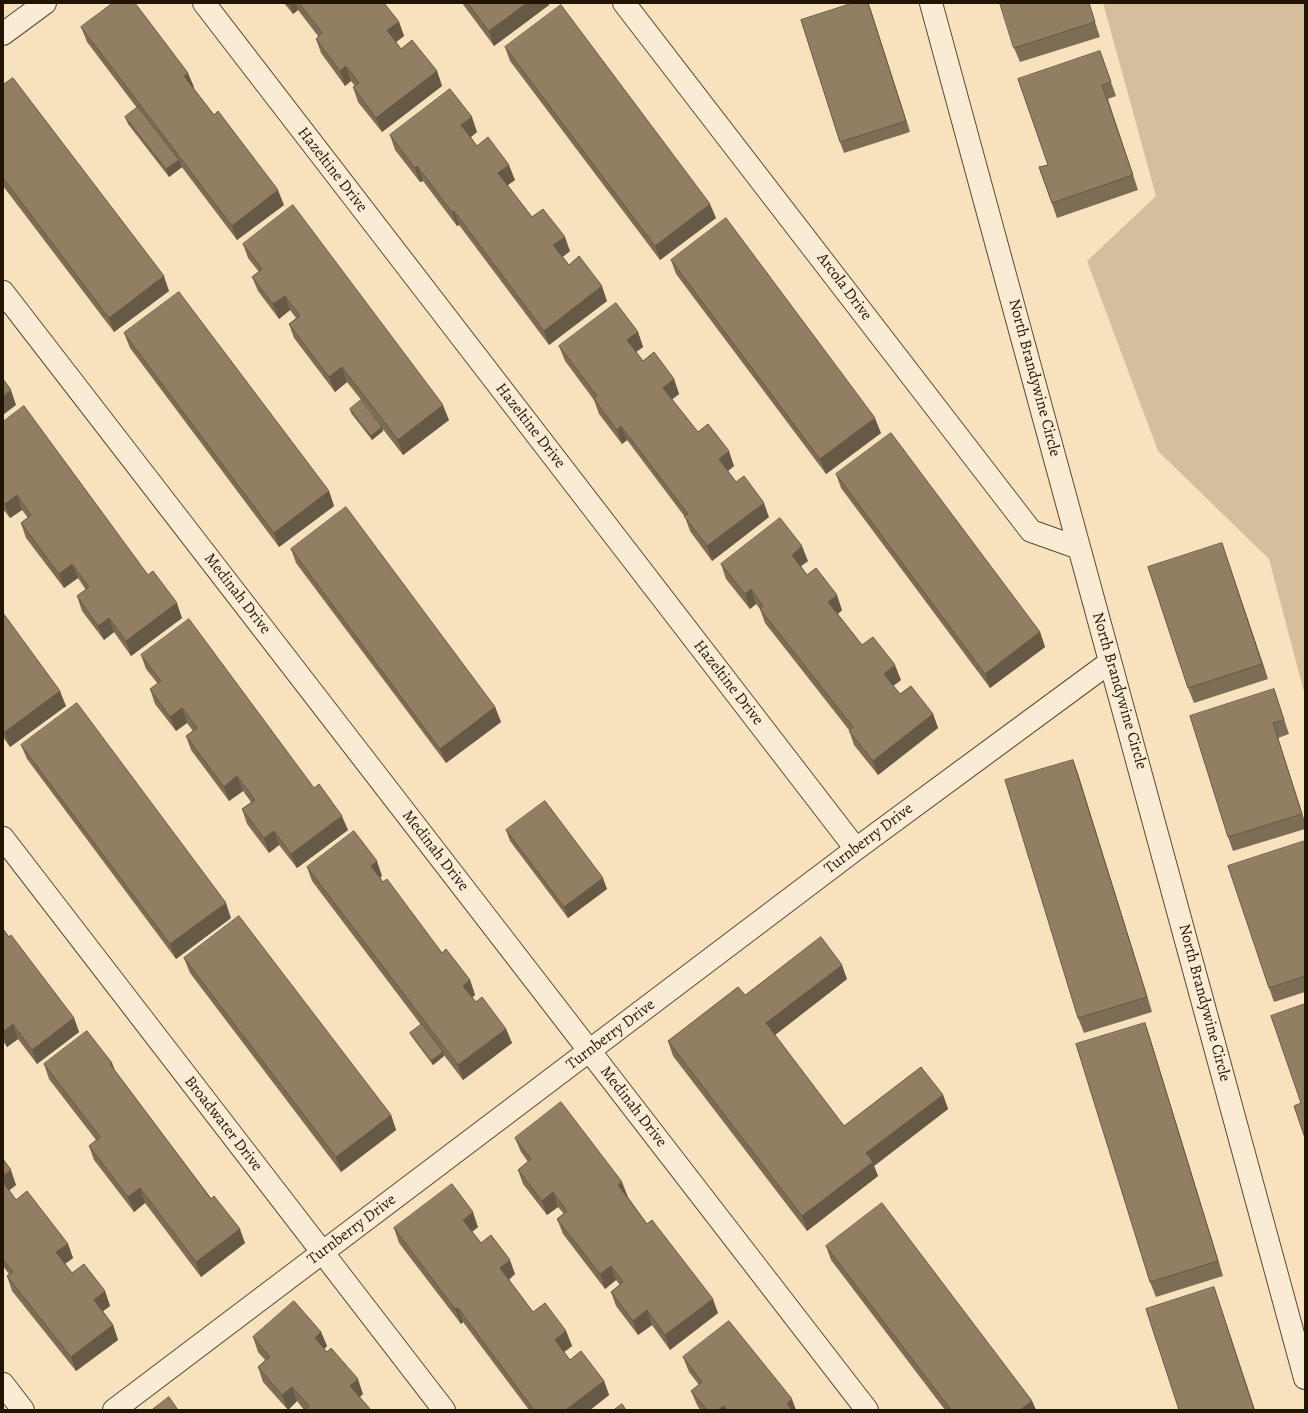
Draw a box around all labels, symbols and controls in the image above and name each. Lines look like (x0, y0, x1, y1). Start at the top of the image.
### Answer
street label: Hazeltine Drive (293, 124, 371, 216)
street label: Arcola Drive (812, 249, 876, 325)
street label: North Brandywine Circle (1004, 297, 1064, 459)
street label: Hazeltine Drive (491, 380, 569, 472)
street label: Medinah Drive (199, 550, 275, 638)
street label: North Brandywine Circle (1087, 610, 1151, 772)
street label: Hazeltine Drive (689, 637, 767, 729)
street label: Turnberry Drive (821, 799, 917, 879)
street label: Medinah Drive (397, 807, 473, 895)
street label: North Brandywine Circle (1174, 922, 1234, 1084)
street label: Turnberry Drive (563, 995, 659, 1075)
street label: Medinah Drive (595, 1063, 671, 1151)
street label: Broadwater Drive (180, 1073, 266, 1175)
street label: Turnberry Drive (304, 1190, 400, 1270)

